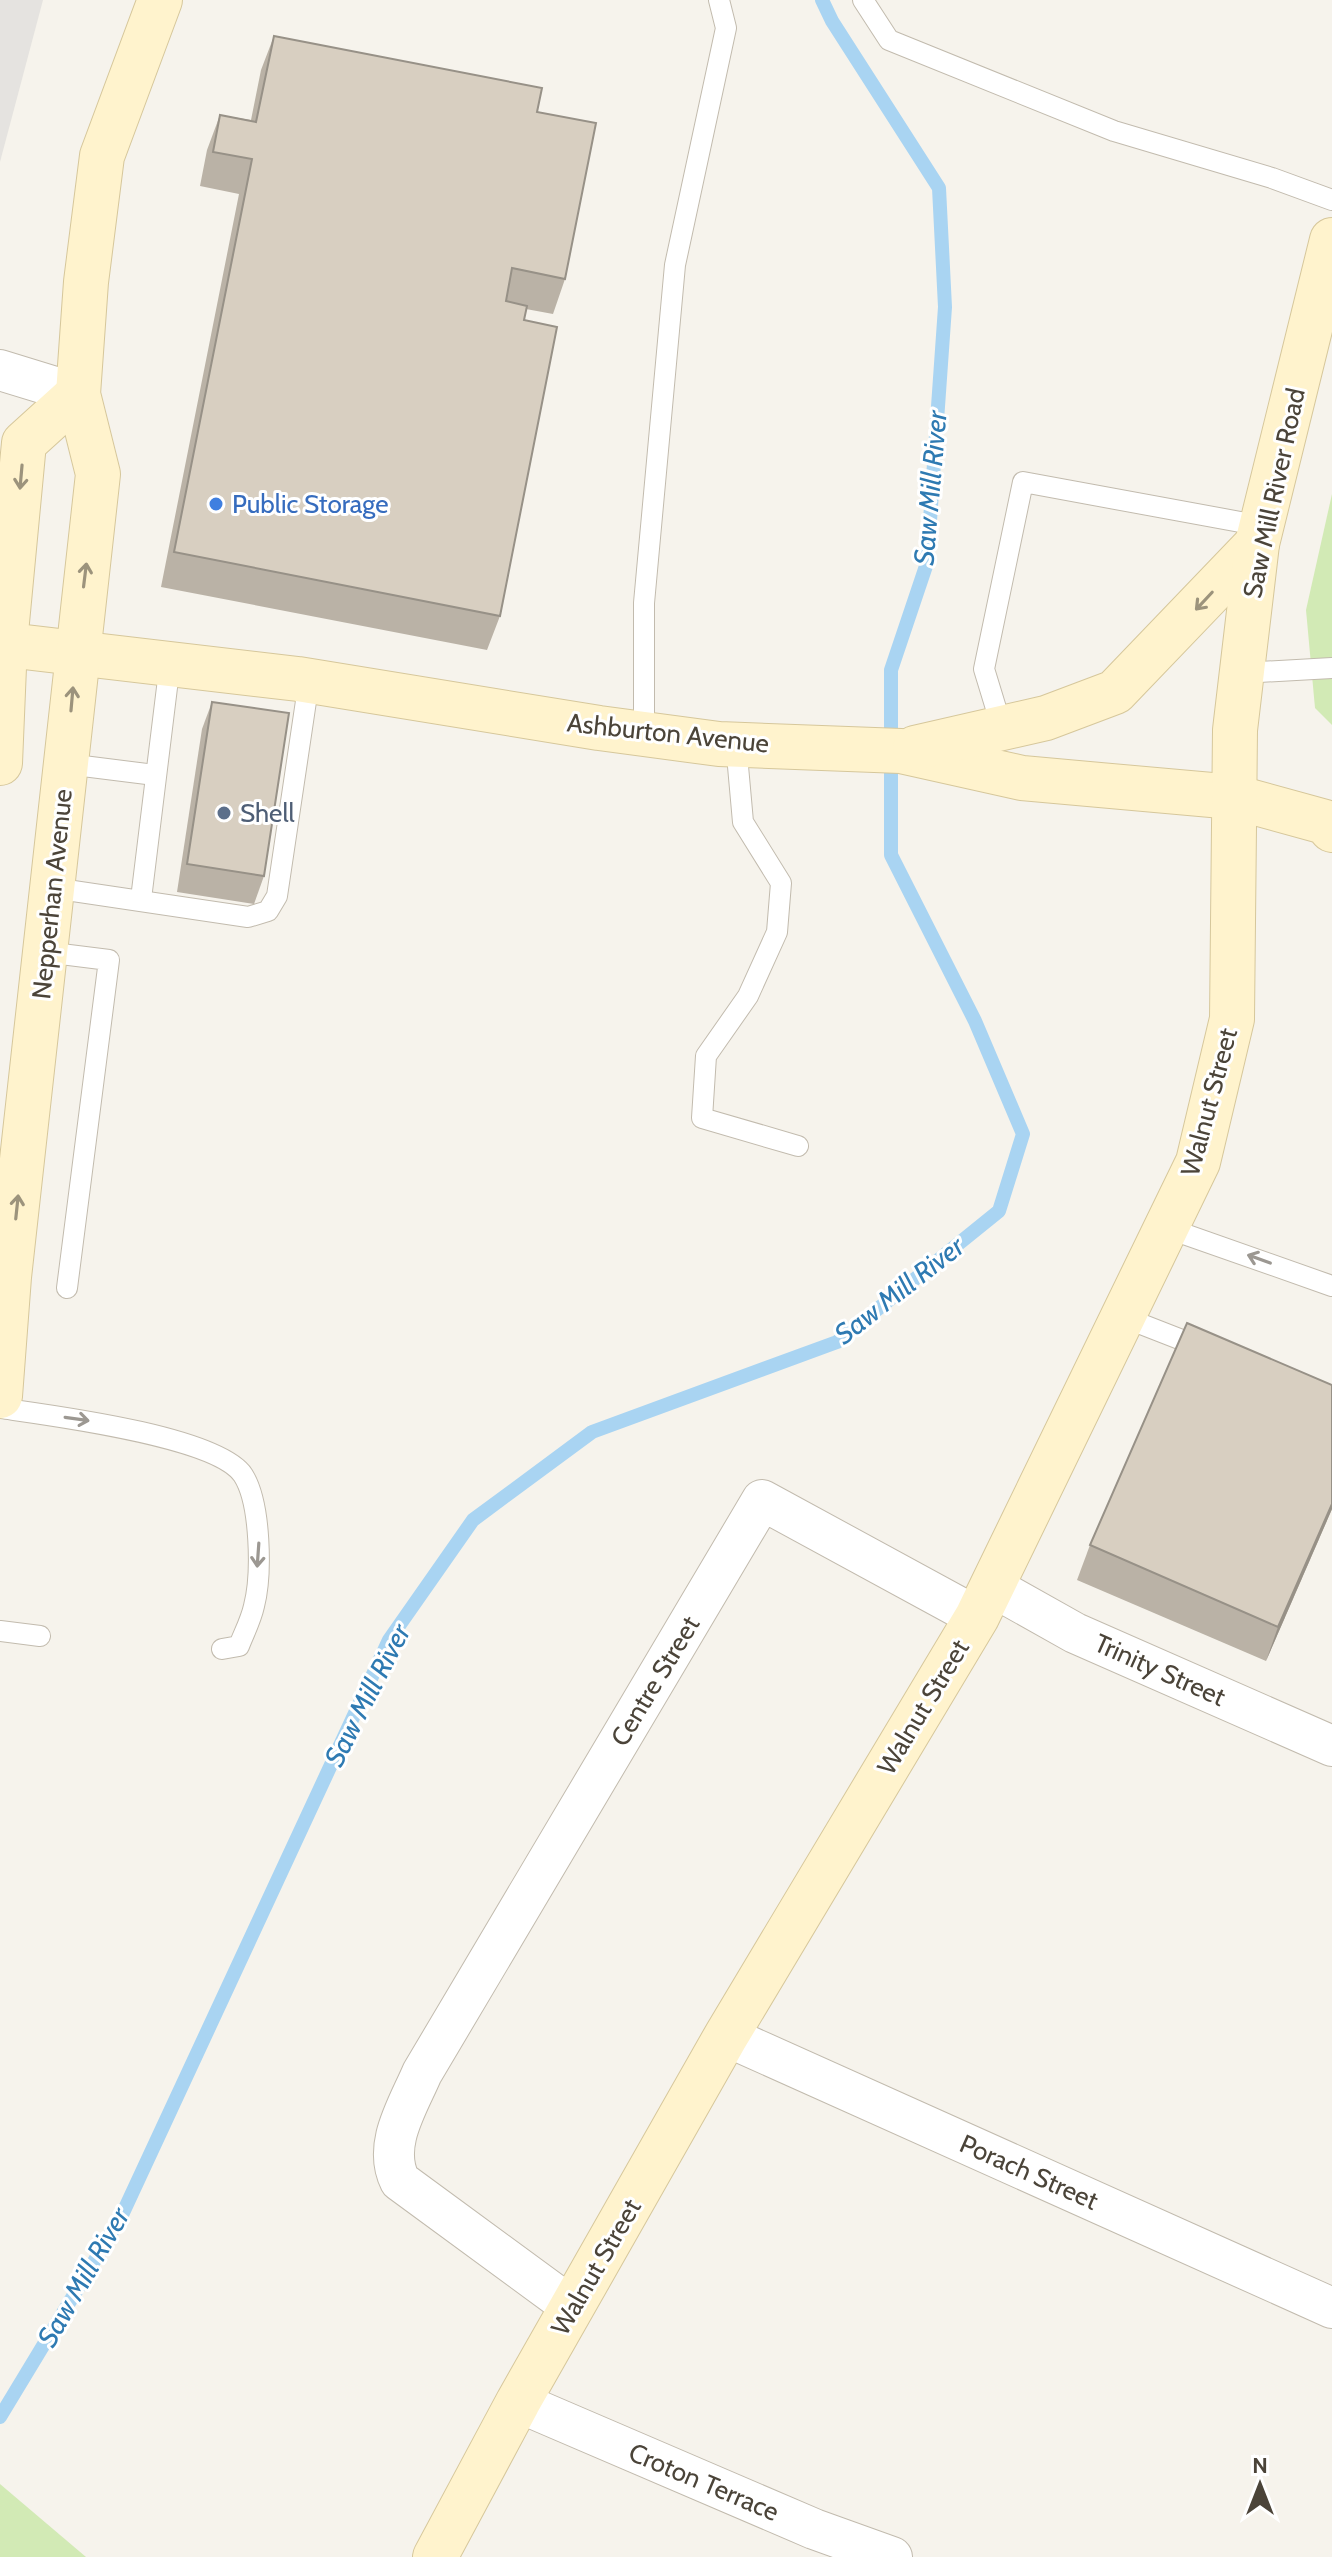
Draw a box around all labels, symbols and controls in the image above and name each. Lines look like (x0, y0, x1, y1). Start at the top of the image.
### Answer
street label: Saw Mill River Road (1236, 385, 1312, 601)
water label: Saw Mill River (906, 408, 954, 567)
one-way arrow (13, 463, 28, 490)
place label: Public Storage (232, 488, 389, 520)
marker: Public Storage (207, 495, 225, 513)
one-way arrow (78, 562, 93, 589)
one-way arrow (1194, 591, 1213, 611)
one-way arrow (65, 686, 80, 713)
street label: Ashburton Avenue (565, 706, 771, 760)
street label: Nepperhan Avenue (25, 787, 79, 1001)
place label: Shell (240, 797, 295, 829)
marker: Shell (215, 804, 233, 822)
street label: Walnut Street (1174, 1024, 1244, 1179)
one-way arrow (9, 1194, 24, 1221)
water label: Saw Mill River (827, 1228, 972, 1351)
one-way arrow (1246, 1251, 1271, 1266)
one-way arrow (64, 1412, 89, 1427)
one-way arrow (250, 1541, 265, 1568)
street label: Centre Street (604, 1610, 706, 1752)
water label: Saw Mill River (317, 1617, 418, 1772)
street label: Trinity Street (1090, 1627, 1231, 1713)
street label: Walnut Street (870, 1634, 976, 1780)
street label: Porach Street (955, 2127, 1103, 2217)
street label: Walnut Street (544, 2193, 648, 2341)
water label: Saw Mill River (30, 2200, 137, 2353)
street label: Croton Terrace (624, 2436, 784, 2528)
north arrow (1220, 2445, 1300, 2525)
text: N (1252, 2452, 1268, 2479)

